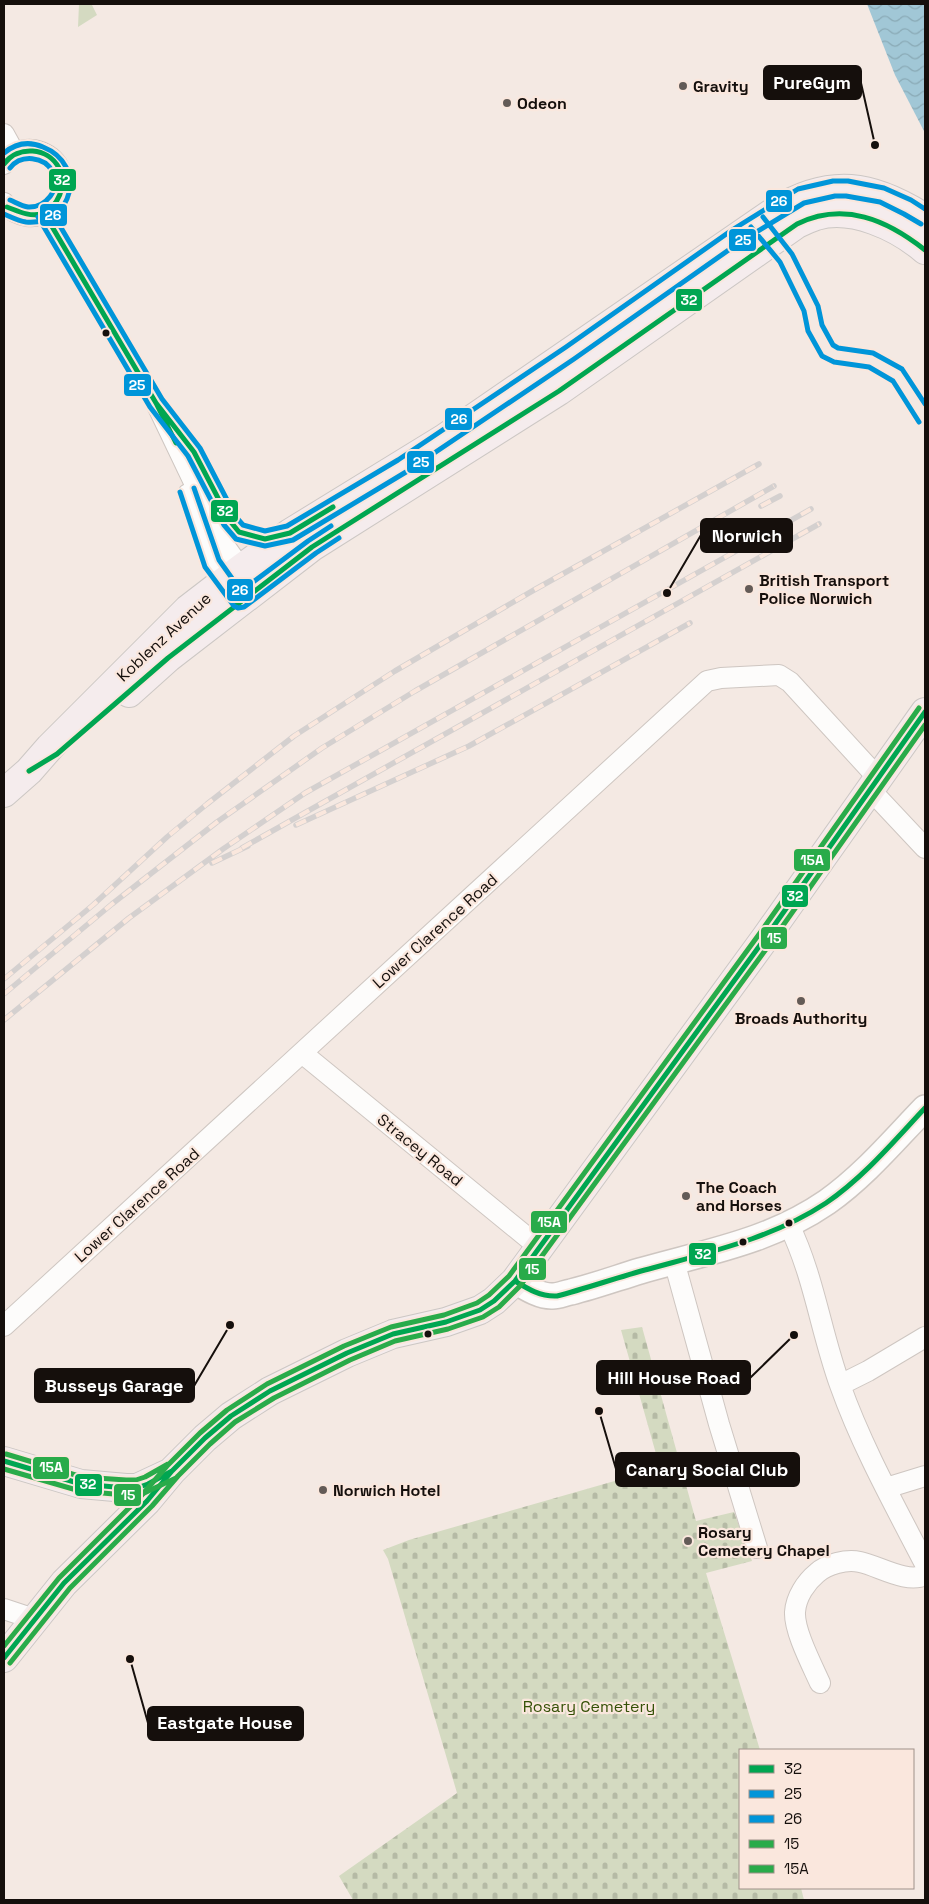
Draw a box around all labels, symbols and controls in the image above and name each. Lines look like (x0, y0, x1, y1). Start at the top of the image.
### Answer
callout: PureGym (764, 66, 861, 99)
text: PureGym (773, 71, 851, 94)
place label: Gravity (693, 76, 749, 97)
marker: Gravity (677, 80, 689, 92)
place label: Odeon (517, 93, 567, 114)
marker: Odeon (501, 97, 513, 109)
line badge: 32 (48, 168, 77, 192)
text: 32 (54, 171, 70, 189)
line badge: 26 (765, 189, 793, 213)
text: 26 (771, 192, 788, 210)
line badge: 26 (39, 203, 68, 227)
text: 26 (45, 206, 62, 224)
line badge: 25 (728, 228, 757, 252)
text: 25 (735, 231, 751, 249)
line badge: 32 (675, 288, 703, 312)
text: 32 (681, 291, 697, 309)
unlabelled marker (101, 328, 111, 338)
line badge: 25 (123, 373, 152, 397)
text: 25 (129, 376, 145, 394)
line badge: 26 (444, 407, 473, 431)
text: 26 (451, 410, 468, 428)
line badge: 25 (406, 450, 435, 474)
text: 25 (413, 453, 429, 471)
line badge: 32 (210, 499, 239, 523)
text: 32 (217, 502, 233, 520)
callout: Norwich (701, 519, 792, 552)
text: Norwich (712, 524, 782, 547)
place label: British Transport Police Norwich (759, 570, 889, 609)
line badge: 26 (226, 578, 254, 602)
text: 26 (232, 581, 249, 599)
marker: British Transport Police Norwich (743, 583, 755, 595)
street label: Koblenz Avenue (112, 588, 216, 686)
line badge: 15A (793, 848, 831, 872)
text: 15A (800, 851, 824, 869)
street label: Lower Clarence Road (368, 869, 502, 993)
line badge: 32 (781, 884, 809, 908)
text: 32 (787, 887, 803, 905)
line badge: 15 (760, 926, 788, 950)
text: 15 (767, 929, 781, 947)
marker: Broads Authority (795, 995, 807, 1007)
place label: Broads Authority (735, 1008, 867, 1029)
street label: Stracey Road (373, 1109, 467, 1191)
street label: Lower Clarence Road (70, 1143, 204, 1267)
place label: The Coach and Horses (696, 1177, 782, 1216)
marker: The Coach and Horses (680, 1190, 692, 1202)
line badge: 15A (530, 1210, 568, 1234)
text: 15A (537, 1213, 561, 1231)
unlabelled marker (784, 1218, 794, 1228)
unlabelled marker (738, 1237, 748, 1247)
line badge: 32 (688, 1242, 717, 1266)
text: 32 (695, 1245, 711, 1263)
line badge: 15 (518, 1257, 547, 1281)
text: 15 (525, 1260, 539, 1278)
unlabelled marker (423, 1329, 433, 1339)
callout: Hill House Road (597, 1361, 750, 1394)
text: Hill House Road (607, 1366, 741, 1389)
callout: Busseys Garage (35, 1369, 194, 1402)
text: Busseys Garage (45, 1374, 183, 1397)
callout: Canary Social Club (616, 1453, 799, 1486)
line badge: 15A (32, 1456, 70, 1480)
text: 15A (39, 1458, 63, 1476)
text: Canary Social Club (626, 1458, 788, 1481)
line badge: 32 (74, 1473, 103, 1497)
text: 32 (80, 1475, 96, 1493)
place label: Norwich Hotel (333, 1480, 440, 1501)
line badge: 15 (113, 1483, 142, 1507)
marker: Norwich Hotel (317, 1484, 329, 1496)
text: 15 (121, 1486, 135, 1504)
place label: Rosary Cemetery Chapel (698, 1522, 830, 1561)
marker: Rosary Cemetery Chapel (682, 1535, 694, 1547)
park label: Rosary Cemetery (523, 1696, 655, 1717)
callout: Eastgate House (148, 1707, 303, 1740)
text: Eastgate House (157, 1711, 293, 1734)
legend (739, 1749, 914, 1889)
text: 32 (784, 1759, 802, 1778)
text: 25 (784, 1784, 802, 1803)
text: 26 (784, 1809, 802, 1828)
text: 15 (784, 1834, 799, 1853)
text: 15A (784, 1859, 809, 1878)

